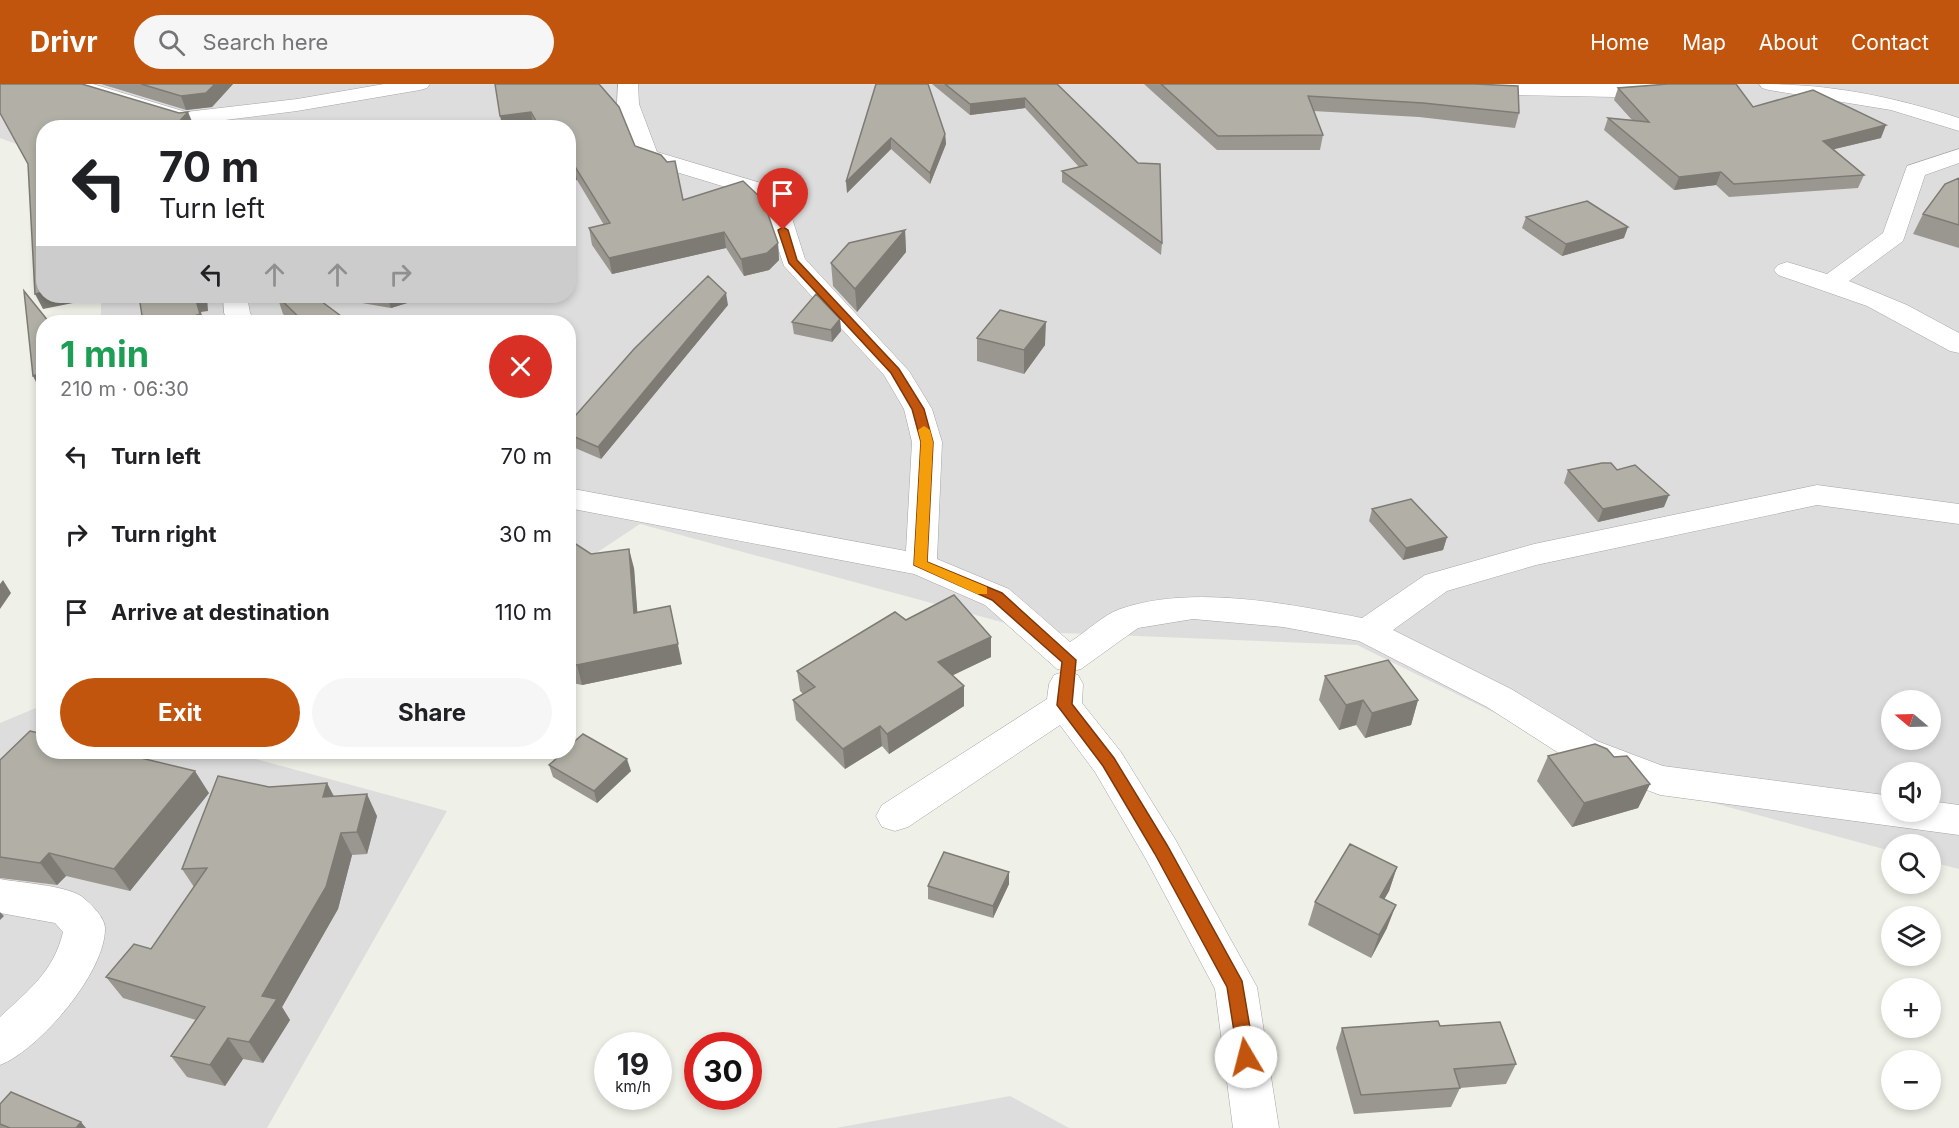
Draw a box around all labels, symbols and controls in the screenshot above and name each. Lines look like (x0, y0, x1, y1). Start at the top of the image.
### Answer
search box (134, 15, 554, 69)
text: Drivr (30, 25, 98, 59)
icon: search (155, 26, 188, 59)
text: Search here (203, 29, 328, 55)
text: Home (1590, 30, 1649, 55)
text: Map (1682, 30, 1726, 55)
text: About (1759, 30, 1818, 55)
text: Contact (1851, 30, 1929, 55)
text: 70 m (159, 141, 259, 192)
icon: left (60, 144, 138, 222)
pin (757, 168, 808, 230)
icon: arrive (766, 177, 799, 210)
text: Turn left (159, 192, 265, 225)
icon: left (195, 258, 228, 291)
icon: ahead (258, 258, 291, 291)
icon: ahead (321, 258, 354, 291)
icon: right (384, 258, 417, 291)
text: 1 min (60, 332, 149, 376)
button: close (489, 335, 552, 398)
text: 210 m · 06:30 (60, 377, 189, 401)
icon: left (60, 440, 93, 473)
text: Turn left (111, 443, 201, 469)
text: 70 m (501, 443, 552, 469)
icon: right (60, 518, 93, 551)
text: Turn right (111, 521, 217, 547)
text: 30 m (499, 521, 552, 547)
icon: arrive (60, 596, 93, 629)
text: Arrive at destination (111, 599, 330, 625)
text: 110 m (495, 599, 552, 625)
button: Exit (60, 678, 300, 747)
button: Share (312, 678, 552, 747)
north arrow (1881, 690, 1941, 750)
map controls (1881, 690, 1941, 1110)
button: sound (1881, 762, 1941, 822)
button: search (1881, 834, 1941, 894)
button: layers (1881, 906, 1941, 966)
button: + (1881, 978, 1941, 1038)
position arrow (1214, 1025, 1278, 1089)
speed limit sign: 30 (684, 1032, 762, 1110)
text: 19 (617, 1046, 649, 1082)
button: − (1881, 1050, 1941, 1110)
text: km/h (615, 1077, 651, 1096)

